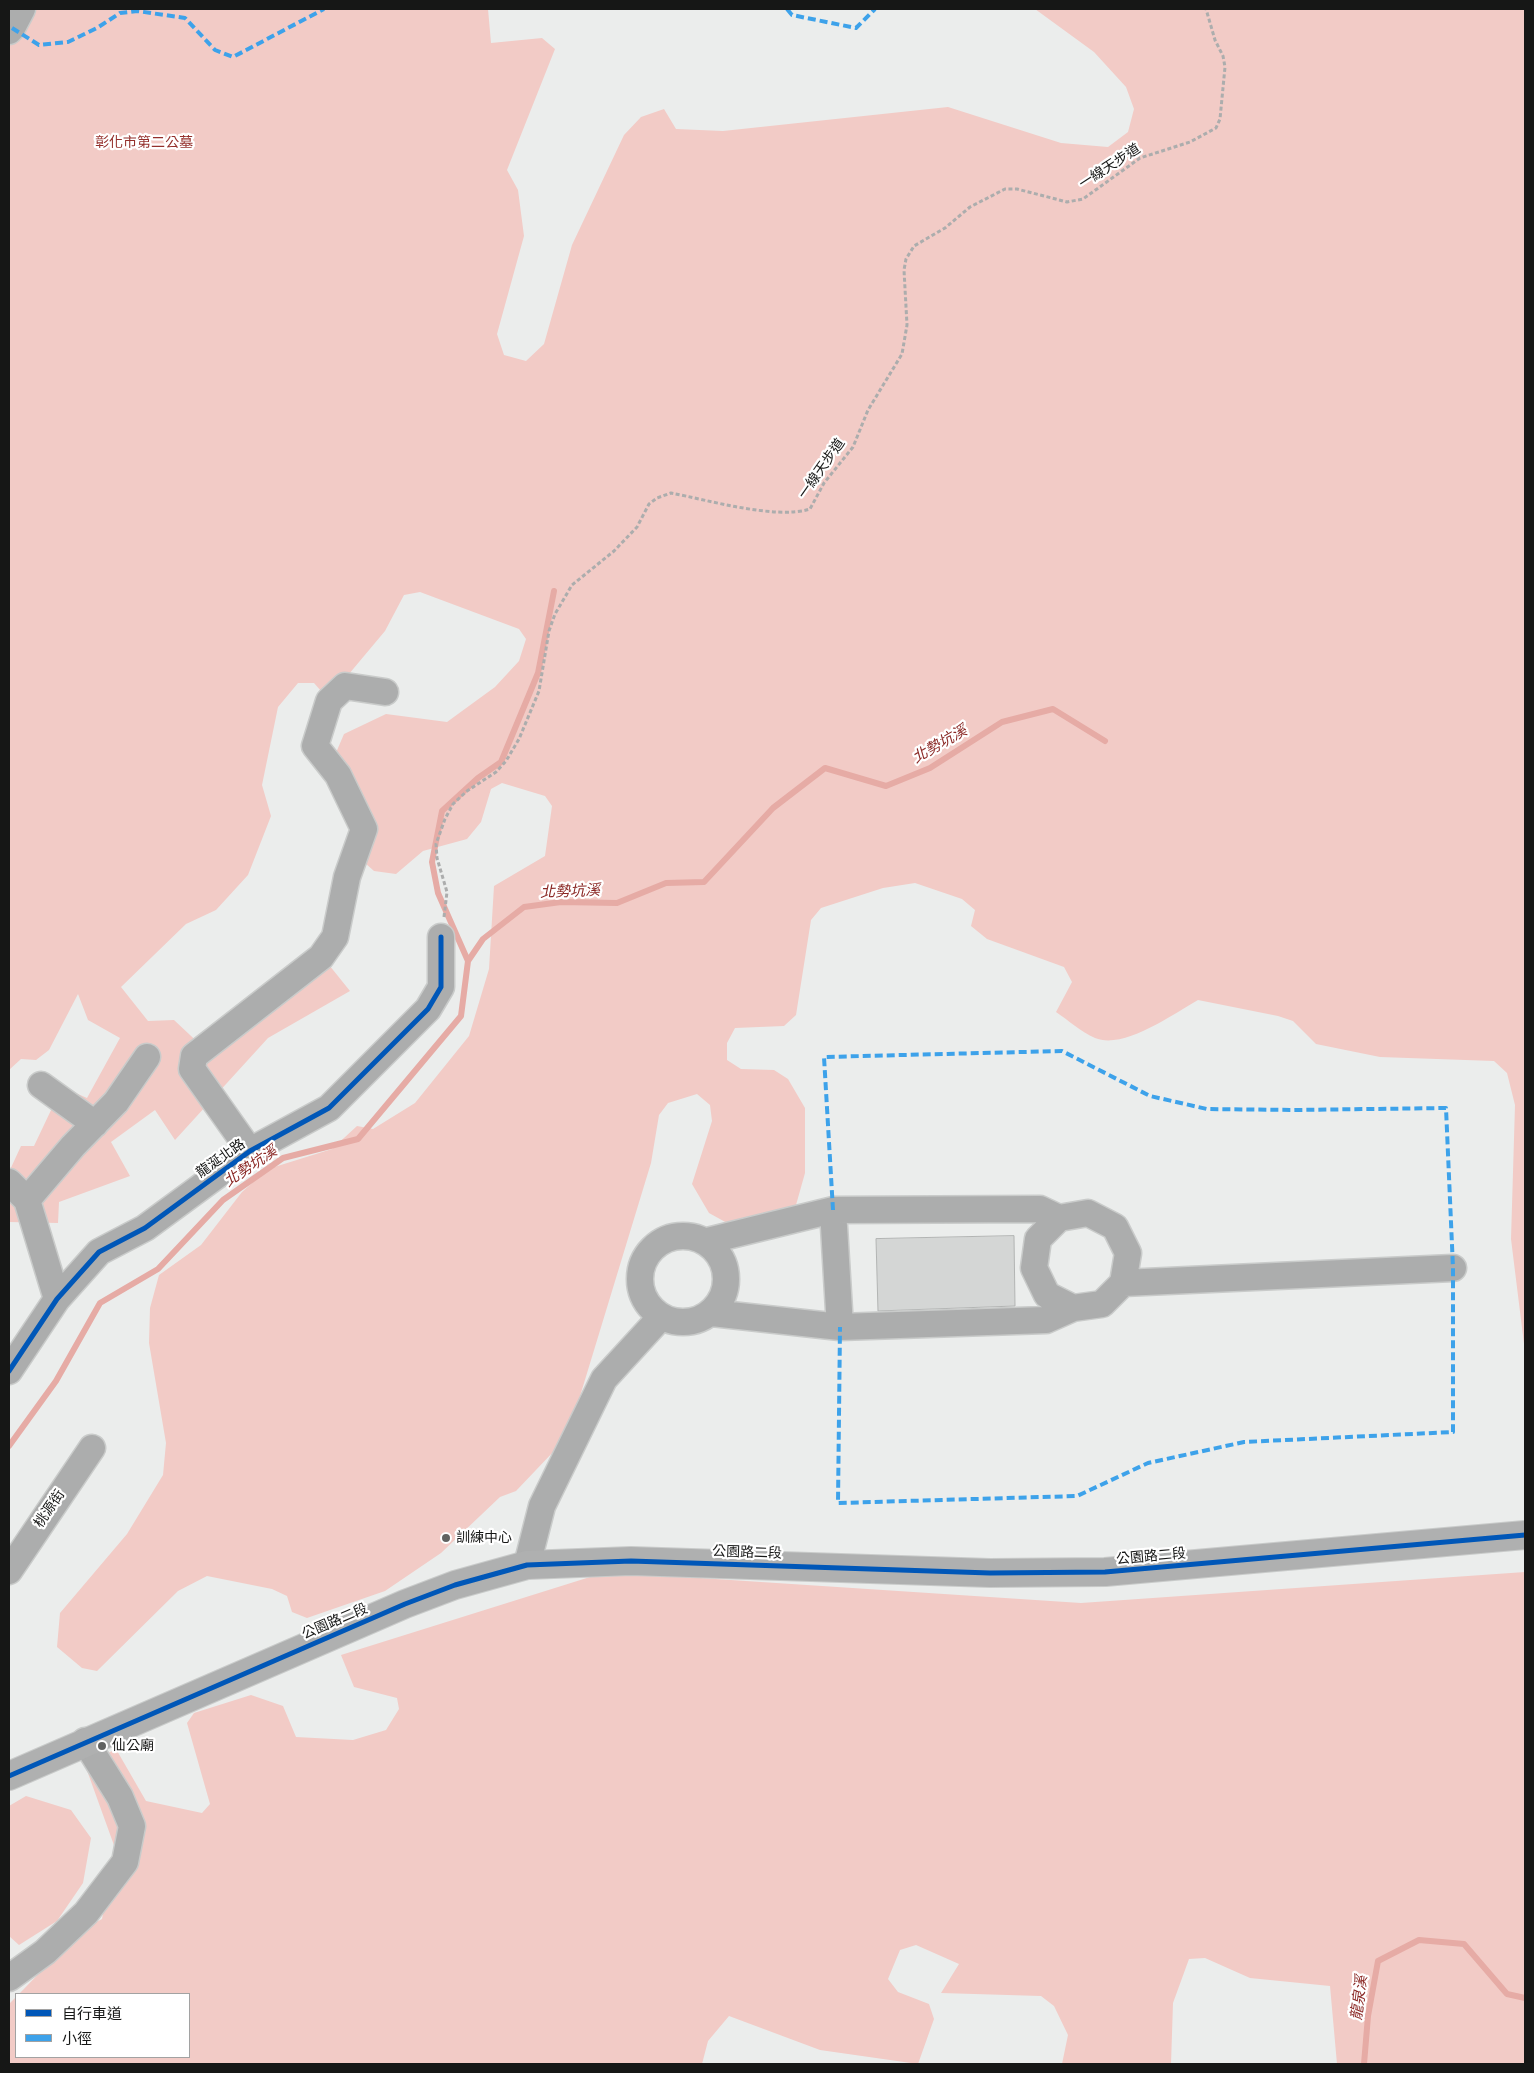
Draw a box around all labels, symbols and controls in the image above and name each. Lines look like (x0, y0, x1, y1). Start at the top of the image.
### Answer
park label: 彰化市第二公墓 (95, 135, 193, 151)
street label: 一線天步道 (1076, 141, 1144, 193)
street label: 一線天步道 (795, 436, 849, 502)
water label: 北勢坑溪 (910, 722, 970, 768)
water label: 北勢坑溪 (540, 882, 600, 902)
street label: 龍涎北路 (193, 1136, 249, 1182)
water label: 北勢坑溪 (221, 1143, 281, 1191)
street label: 桃源街 (31, 1487, 69, 1531)
place label: 訓練中心 (456, 1530, 512, 1546)
marker: 訓練中心 (440, 1532, 452, 1544)
street label: 公園路二段 (712, 1543, 782, 1563)
street label: 公園路二段 (1115, 1546, 1187, 1568)
street label: 公園路二段 (300, 1601, 370, 1643)
place label: 仙公廟 (112, 1738, 154, 1754)
marker: 仙公廟 (96, 1740, 108, 1752)
water label: 龍泉溪 (1348, 1975, 1372, 2021)
legend (15, 1993, 190, 2058)
text: 自行車道 (62, 2005, 122, 2023)
text: 小徑 (62, 2030, 92, 2048)

